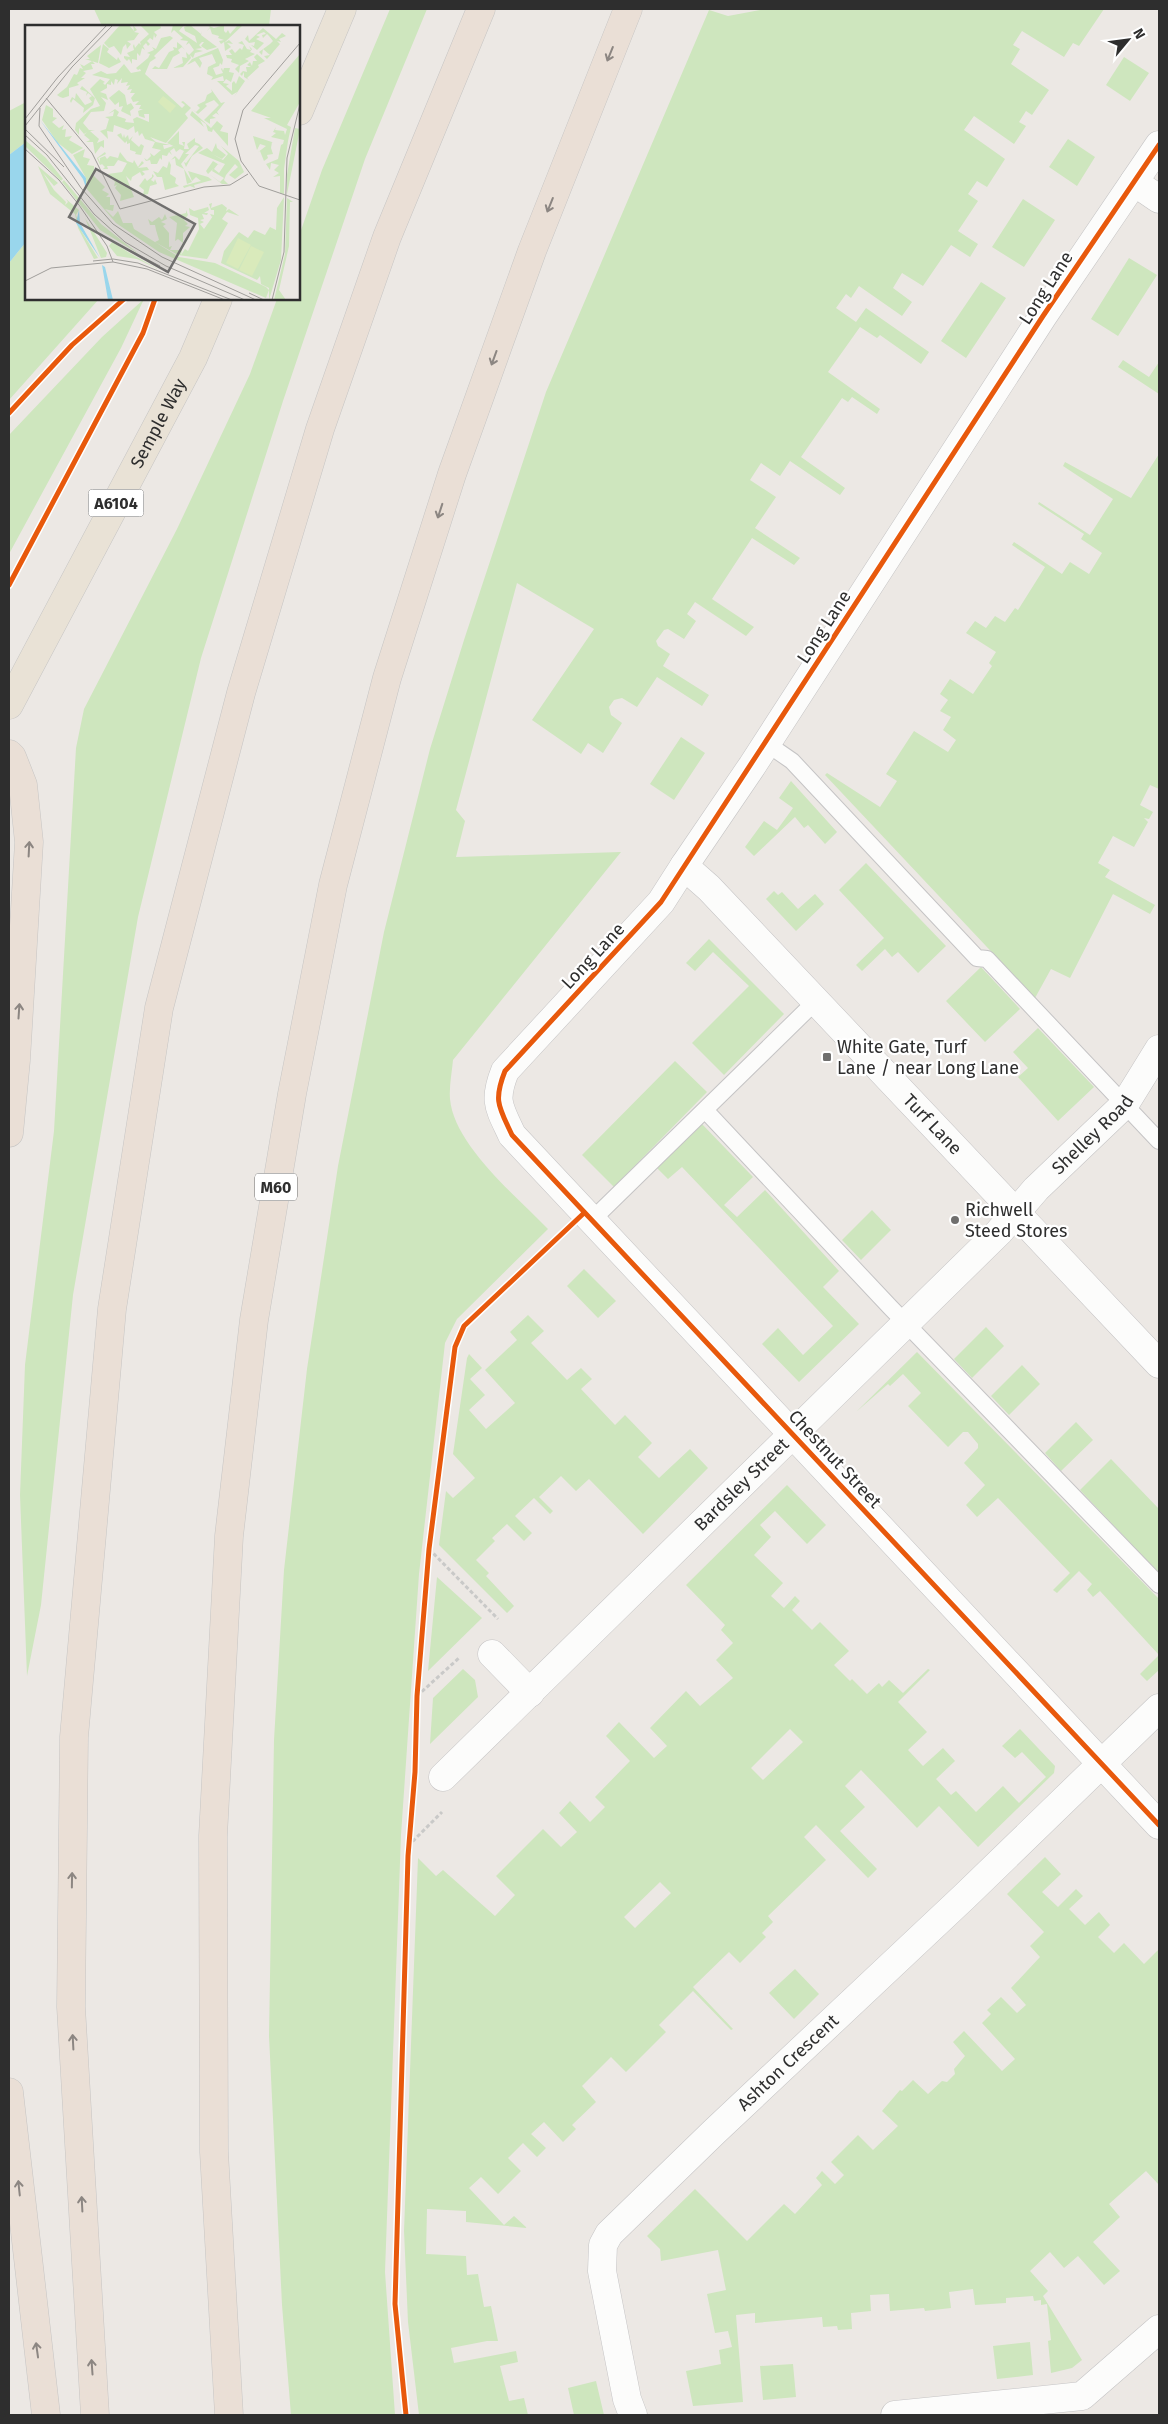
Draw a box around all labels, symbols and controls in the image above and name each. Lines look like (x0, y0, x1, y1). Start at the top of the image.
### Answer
north arrow (1103, 15, 1153, 65)
inset map (25, 25, 300, 300)
text: N (1129, 26, 1149, 42)
one-way arrow (605, 46, 614, 61)
one-way arrow (545, 197, 554, 212)
street label: Long Lane (1014, 247, 1078, 329)
one-way arrow (489, 349, 498, 365)
street label: Semple Way (126, 374, 191, 472)
road number: A6104 (88, 489, 144, 516)
one-way arrow (435, 503, 445, 519)
street label: Long Lane (792, 586, 856, 668)
one-way arrow (24, 841, 33, 857)
street label: Long Lane (557, 918, 629, 994)
one-way arrow (14, 1003, 23, 1019)
place label: White Gate, Turf Lane / near Long Lane (837, 1036, 1019, 1079)
marker: White Gate, Turf Lane / near Long Lane (821, 1051, 833, 1063)
street label: Turf Lane (898, 1089, 966, 1159)
street label: Shelley Road (1047, 1091, 1139, 1179)
road number: M60 (255, 1174, 297, 1200)
place label: Richwell Steed Stores (965, 1199, 1067, 1242)
marker: Richwell Steed Stores (949, 1214, 961, 1226)
street label: Chestnut Street (784, 1405, 886, 1513)
street label: Bardsley Street (690, 1433, 794, 1536)
one-way arrow (67, 1872, 77, 1888)
street label: Ashton Crescent (733, 2009, 844, 2115)
one-way arrow (68, 2034, 77, 2050)
one-way arrow (14, 2180, 24, 2196)
one-way arrow (77, 2197, 86, 2213)
one-way arrow (32, 2342, 42, 2358)
one-way arrow (87, 2359, 96, 2375)

